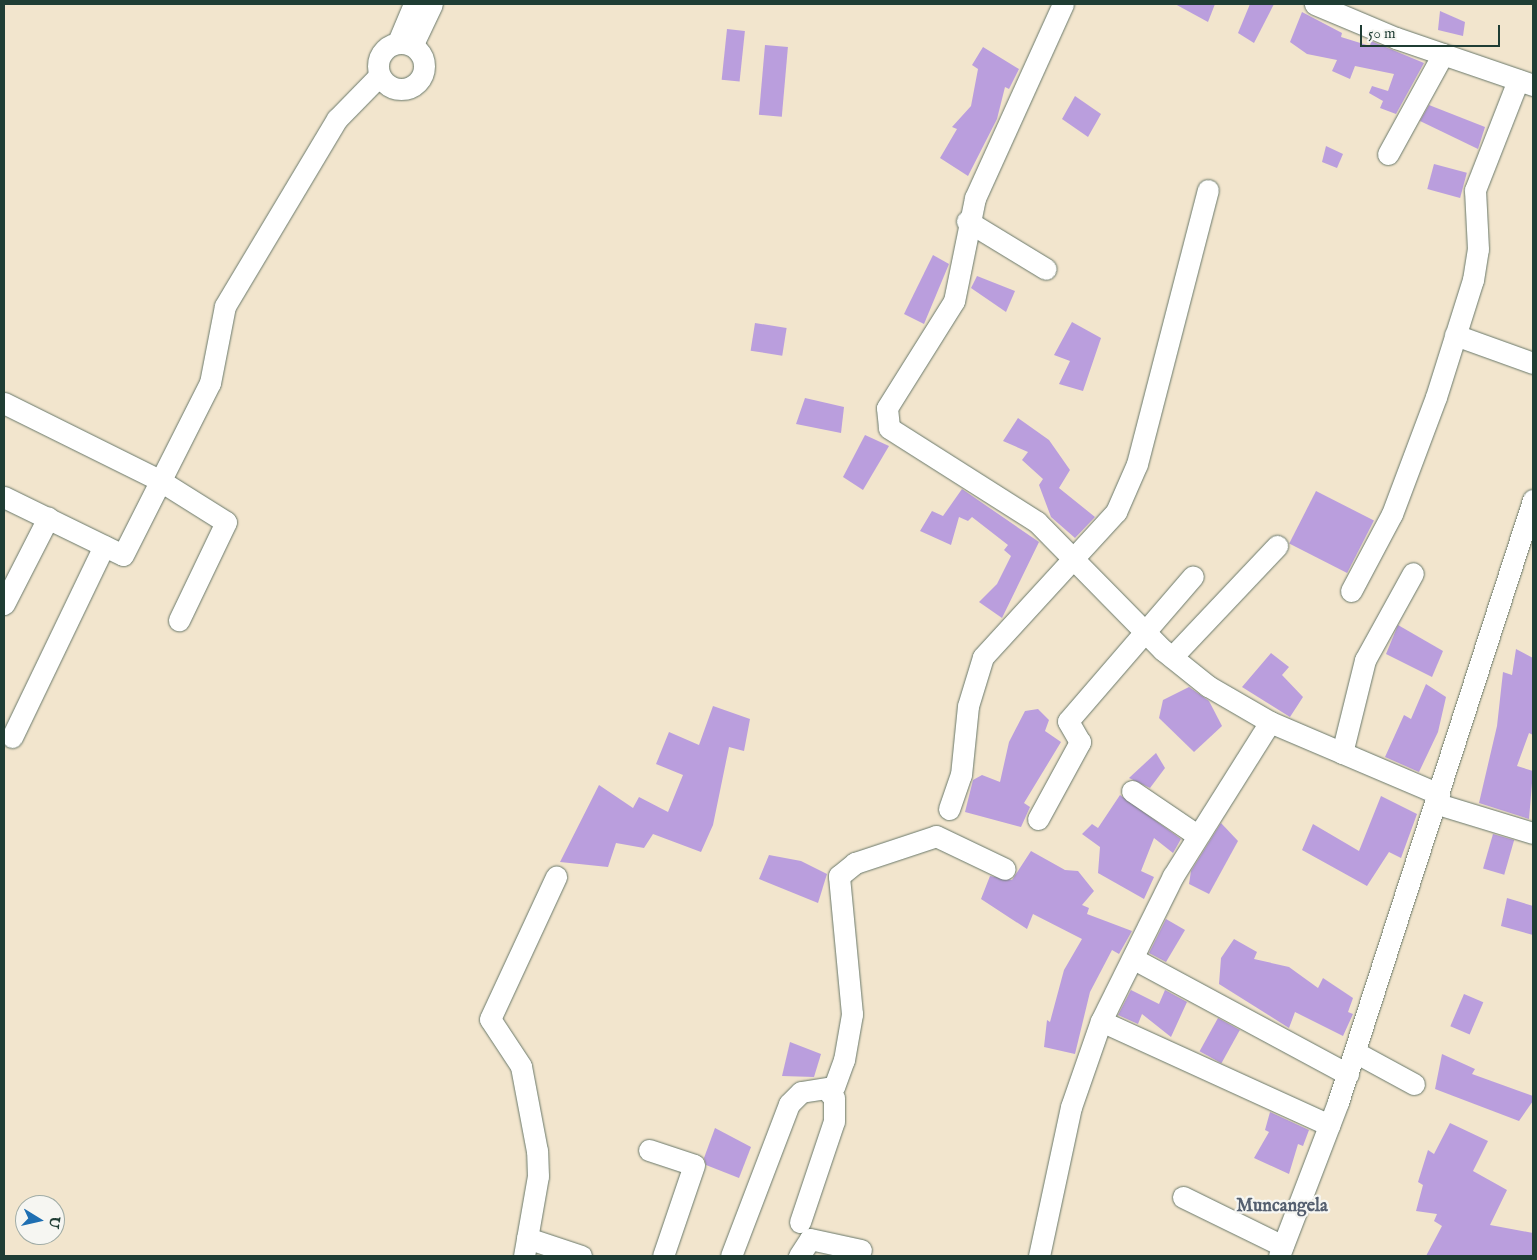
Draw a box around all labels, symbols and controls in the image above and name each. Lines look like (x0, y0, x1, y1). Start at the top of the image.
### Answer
scale bar (1362, 15, 1502, 47)
text: 50 m (1368, 24, 1396, 43)
north arrow (15, 1195, 65, 1245)
district label: Muncangela (1236, 1196, 1328, 1218)
text: U (44, 1215, 64, 1229)

